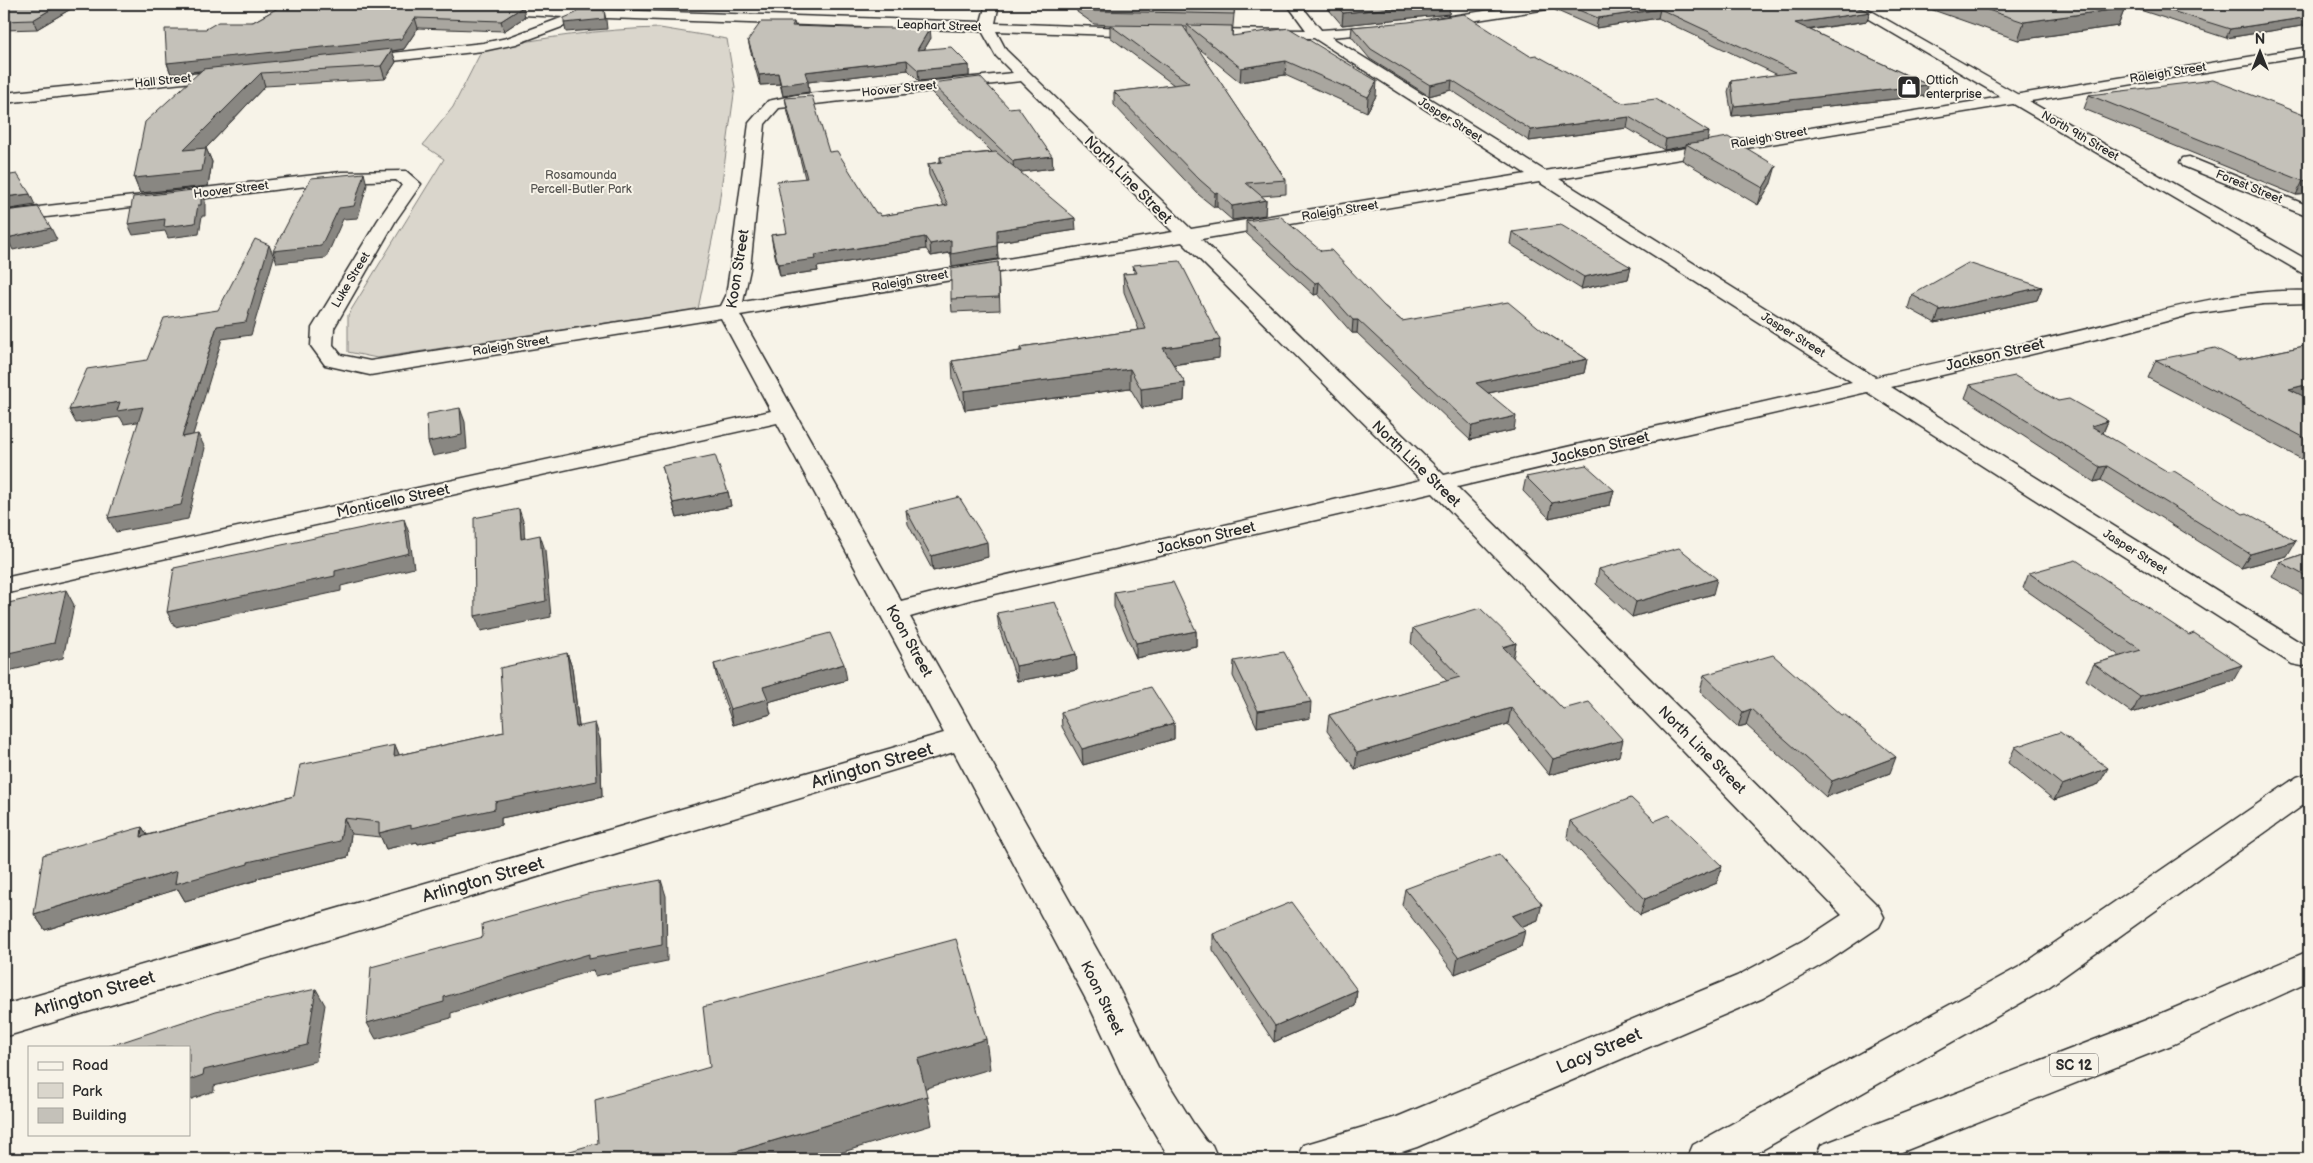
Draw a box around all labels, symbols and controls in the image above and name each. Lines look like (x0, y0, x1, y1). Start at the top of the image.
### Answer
street label: Leaphart Street (896, 17, 982, 35)
north arrow (2236, 28, 2286, 78)
text: N (2255, 31, 2265, 48)
street label: Raleigh Street (2129, 59, 2208, 86)
street label: Hall Street (134, 71, 192, 91)
place label: Ottich enterprise (1926, 73, 1982, 102)
shop icon: Ottich enterprise (1896, 74, 1922, 100)
street label: Hoover Street (861, 78, 938, 100)
street label: Jasper Street (1415, 94, 1485, 146)
street label: North 9th Street (2039, 108, 2122, 164)
street label: Raleigh Street (1730, 124, 1809, 152)
street label: North Line Street (1080, 132, 1176, 228)
street label: Forest Street (2214, 167, 2285, 207)
park label: Rosamounda Percell-Butler Park (530, 168, 632, 197)
street label: Hoover Street (193, 178, 270, 202)
street label: Raleigh Street (1301, 197, 1380, 224)
street label: Koon Street (722, 228, 754, 310)
street label: Luke Street (329, 249, 374, 311)
street label: Raleigh Street (871, 267, 950, 295)
street label: Jasper Street (1758, 309, 1828, 361)
street label: Raleigh Street (472, 332, 551, 359)
street label: Jackson Street (1944, 334, 2047, 376)
street label: North Line Street (1367, 417, 1465, 512)
street label: Jackson Street (1549, 427, 1652, 469)
street label: Monticello Street (335, 480, 452, 522)
street label: Jackson Street (1155, 517, 1258, 559)
street label: Jasper Street (2100, 526, 2170, 578)
street label: Koon Street (881, 601, 937, 681)
street label: North Line Street (1654, 702, 1750, 798)
street label: Arlington Street (809, 738, 936, 793)
street label: Arlington Street (420, 852, 547, 907)
street label: Koon Street (1076, 958, 1128, 1038)
street label: Arlington Street (31, 966, 158, 1021)
street label: Lacy Street (1553, 1024, 1645, 1078)
legend (28, 1046, 190, 1136)
road number: SC 12 (2050, 1054, 2098, 1076)
text: Road (72, 1056, 108, 1075)
text: Park (72, 1082, 103, 1101)
text: Building (72, 1106, 127, 1125)

